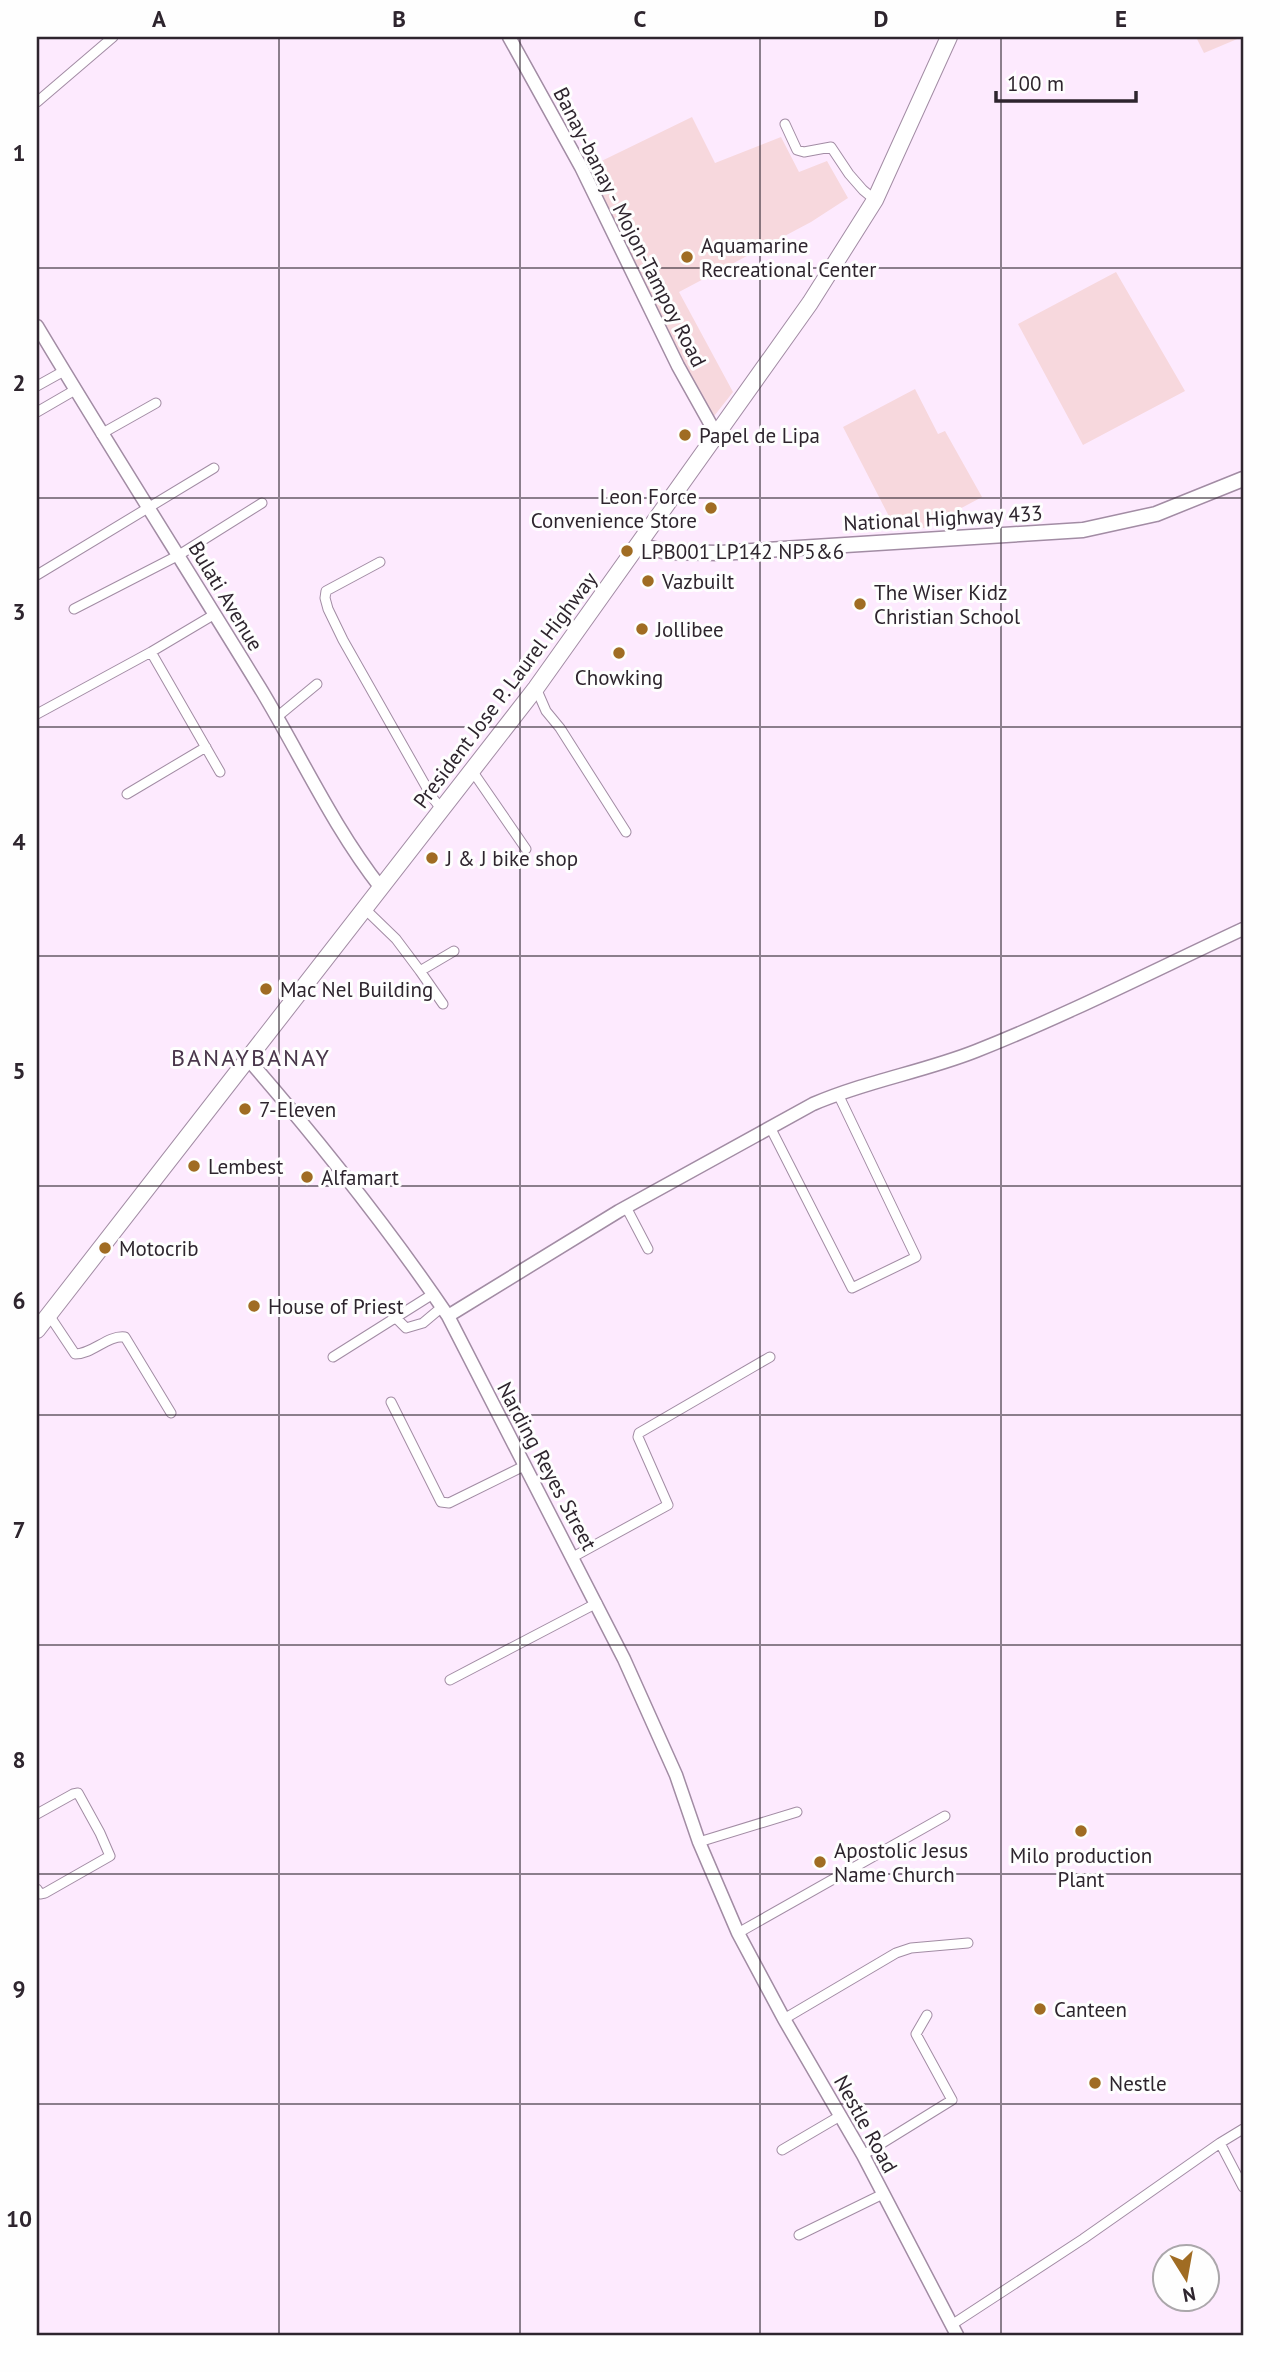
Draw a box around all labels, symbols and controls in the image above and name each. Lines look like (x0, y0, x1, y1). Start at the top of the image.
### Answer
text: A (152, 4, 166, 33)
text: B (392, 4, 406, 33)
text: C (634, 4, 647, 33)
text: D (874, 4, 888, 33)
text: E (1115, 4, 1127, 33)
scale bar (996, 60, 1136, 104)
text: 100 m (1007, 70, 1064, 97)
street label: Banay-banay - Mojon-Tampoy Road (548, 83, 712, 371)
text: 1 (12, 138, 26, 167)
place label: Aquamarine Recreational Center (701, 232, 876, 283)
marker: Aquamarine Recreational Center (679, 249, 695, 265)
text: 2 (12, 368, 26, 397)
place label: Papel de Lipa (699, 422, 820, 449)
marker: Papel de Lipa (677, 427, 693, 443)
place label: Leon Force Convenience Store (531, 483, 697, 534)
street label: National Highway 433 (843, 499, 1043, 537)
marker: Leon Force Convenience Store (703, 500, 719, 516)
street label: Bulati Avenue (183, 536, 269, 656)
place label: LPB001 LP142 NP5&6 (641, 538, 844, 565)
marker: LPB001 LP142 NP5&6 (619, 543, 635, 559)
street label: President Jose P. Laurel Highway (407, 566, 603, 814)
place label: Vazbuilt (661, 568, 734, 595)
marker: Vazbuilt (640, 573, 656, 589)
place label: The Wiser Kidz Christian School (874, 579, 1020, 630)
marker: The Wiser Kidz Christian School (852, 596, 868, 612)
text: 3 (12, 597, 26, 626)
place label: Jollibee (655, 616, 724, 643)
marker: Jollibee (634, 621, 650, 637)
marker: Chowking (611, 645, 627, 661)
place label: Chowking (575, 664, 663, 691)
text: 4 (12, 827, 26, 856)
place label: J & J bike shop (445, 845, 578, 872)
marker: J & J bike shop (424, 850, 440, 866)
place label: Mac Nel Building (280, 976, 433, 1003)
marker: Mac Nel Building (258, 981, 274, 997)
district label: BANAYBANAY (171, 1042, 331, 1073)
text: 5 (12, 1056, 26, 1085)
place label: 7-Eleven (259, 1096, 336, 1123)
marker: 7-Eleven (237, 1101, 253, 1117)
place label: Lembest (208, 1153, 283, 1180)
marker: Lembest (186, 1158, 202, 1174)
place label: Alfamart (321, 1164, 399, 1191)
marker: Alfamart (299, 1169, 315, 1185)
place label: Motocrib (119, 1235, 199, 1262)
marker: Motocrib (97, 1240, 113, 1256)
text: 6 (12, 1286, 26, 1315)
place label: House of Priest (268, 1293, 404, 1320)
marker: House of Priest (246, 1298, 262, 1314)
street label: Narding Reyes Street (491, 1377, 603, 1555)
text: 7 (12, 1515, 26, 1544)
text: 8 (12, 1745, 26, 1774)
marker: Milo production Plant (1073, 1823, 1089, 1839)
place label: Apostolic Jesus Name Church (834, 1837, 968, 1888)
place label: Milo production Plant (1010, 1842, 1152, 1893)
marker: Apostolic Jesus Name Church (812, 1854, 828, 1870)
text: 9 (12, 1974, 26, 2003)
place label: Canteen (1054, 1996, 1127, 2023)
marker: Canteen (1032, 2001, 1048, 2017)
street label: Nestle Road (828, 2070, 904, 2178)
place label: Nestle (1109, 2070, 1167, 2097)
marker: Nestle (1087, 2075, 1103, 2091)
text: 10 (6, 2204, 32, 2233)
north arrow (1150, 2242, 1220, 2312)
text: N (1181, 2282, 1198, 2308)

